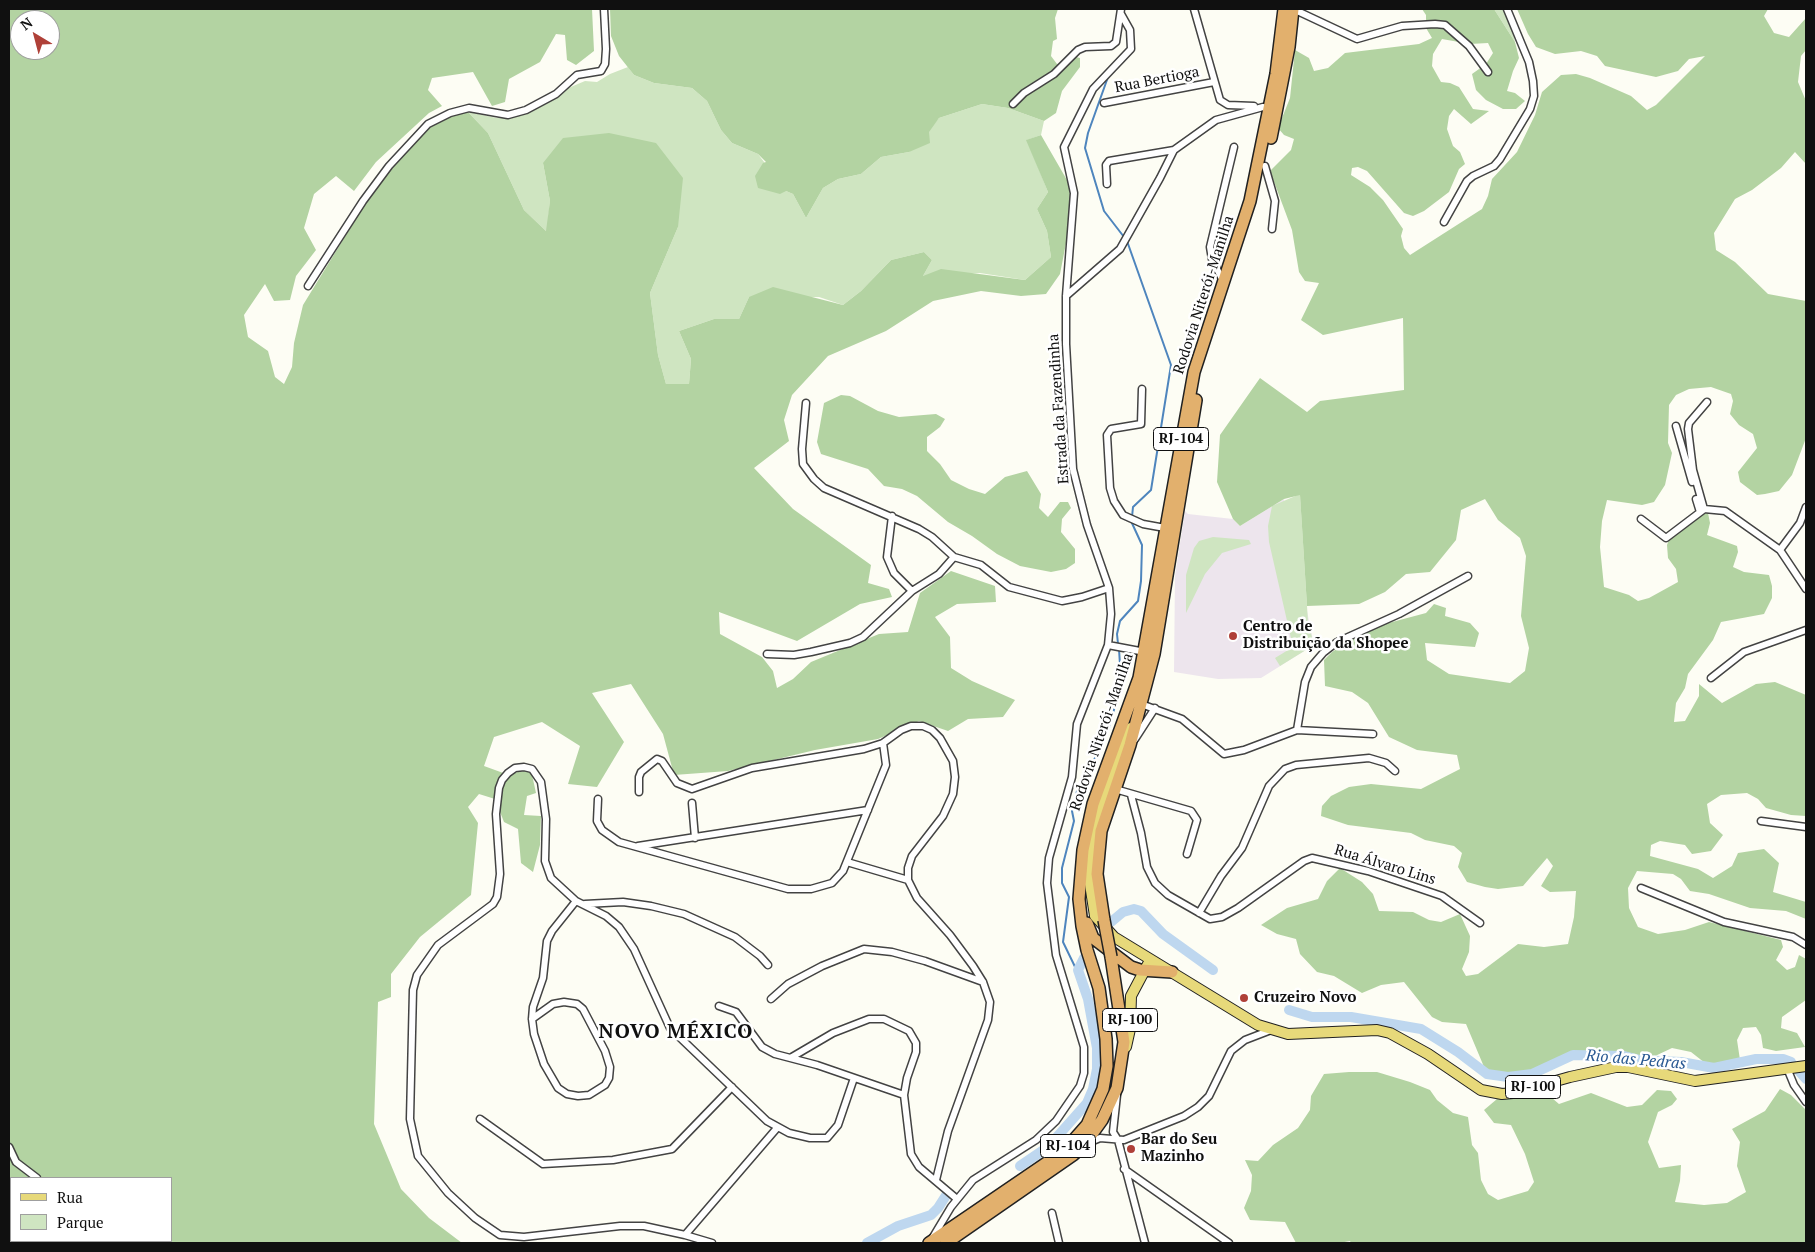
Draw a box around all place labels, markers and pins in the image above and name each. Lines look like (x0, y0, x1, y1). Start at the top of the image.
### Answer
place label: Centro de Distribuição da Shopee (1243, 618, 1408, 653)
marker: Centro de Distribuição da Shopee (1227, 630, 1239, 642)
place label: Cruzeiro Novo (1254, 989, 1356, 1007)
marker: Cruzeiro Novo (1238, 992, 1250, 1004)
place label: Bar do Seu Mazinho (1141, 1131, 1217, 1166)
marker: Bar do Seu Mazinho (1125, 1143, 1137, 1155)

